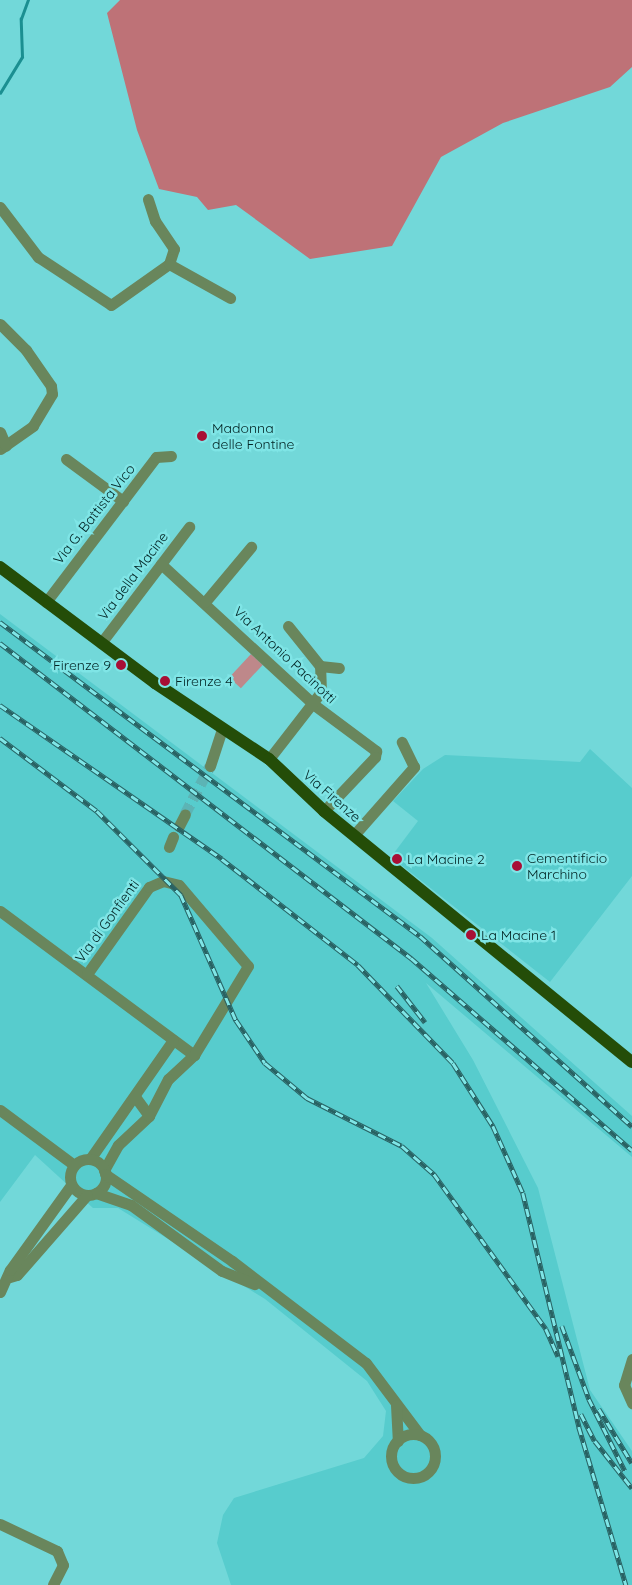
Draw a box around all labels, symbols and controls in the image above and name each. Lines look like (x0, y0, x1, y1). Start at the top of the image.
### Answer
place label: Madonna delle Fontine (212, 420, 294, 452)
marker: Madonna delle Fontine (196, 430, 208, 442)
street label: Via G. Battista Vico (50, 461, 138, 567)
street label: Via della Macine (94, 529, 172, 623)
street label: Via Antonio Pacinotti (230, 603, 340, 707)
place label: Firenze 9 (53, 657, 111, 673)
marker: Firenze 9 (115, 659, 127, 671)
place label: Firenze 4 (175, 673, 233, 689)
marker: Firenze 4 (159, 675, 171, 687)
street label: Via Firenze (300, 766, 364, 826)
place label: Cementificio Marchino (527, 850, 607, 882)
place label: La Macine 2 (407, 851, 485, 867)
marker: La Macine 2 (391, 853, 403, 865)
marker: Cementificio Marchino (511, 860, 523, 872)
street label: Via di Gonfienti (71, 876, 143, 966)
place label: La Macine 1 (481, 927, 556, 943)
marker: La Macine 1 (465, 929, 477, 941)

